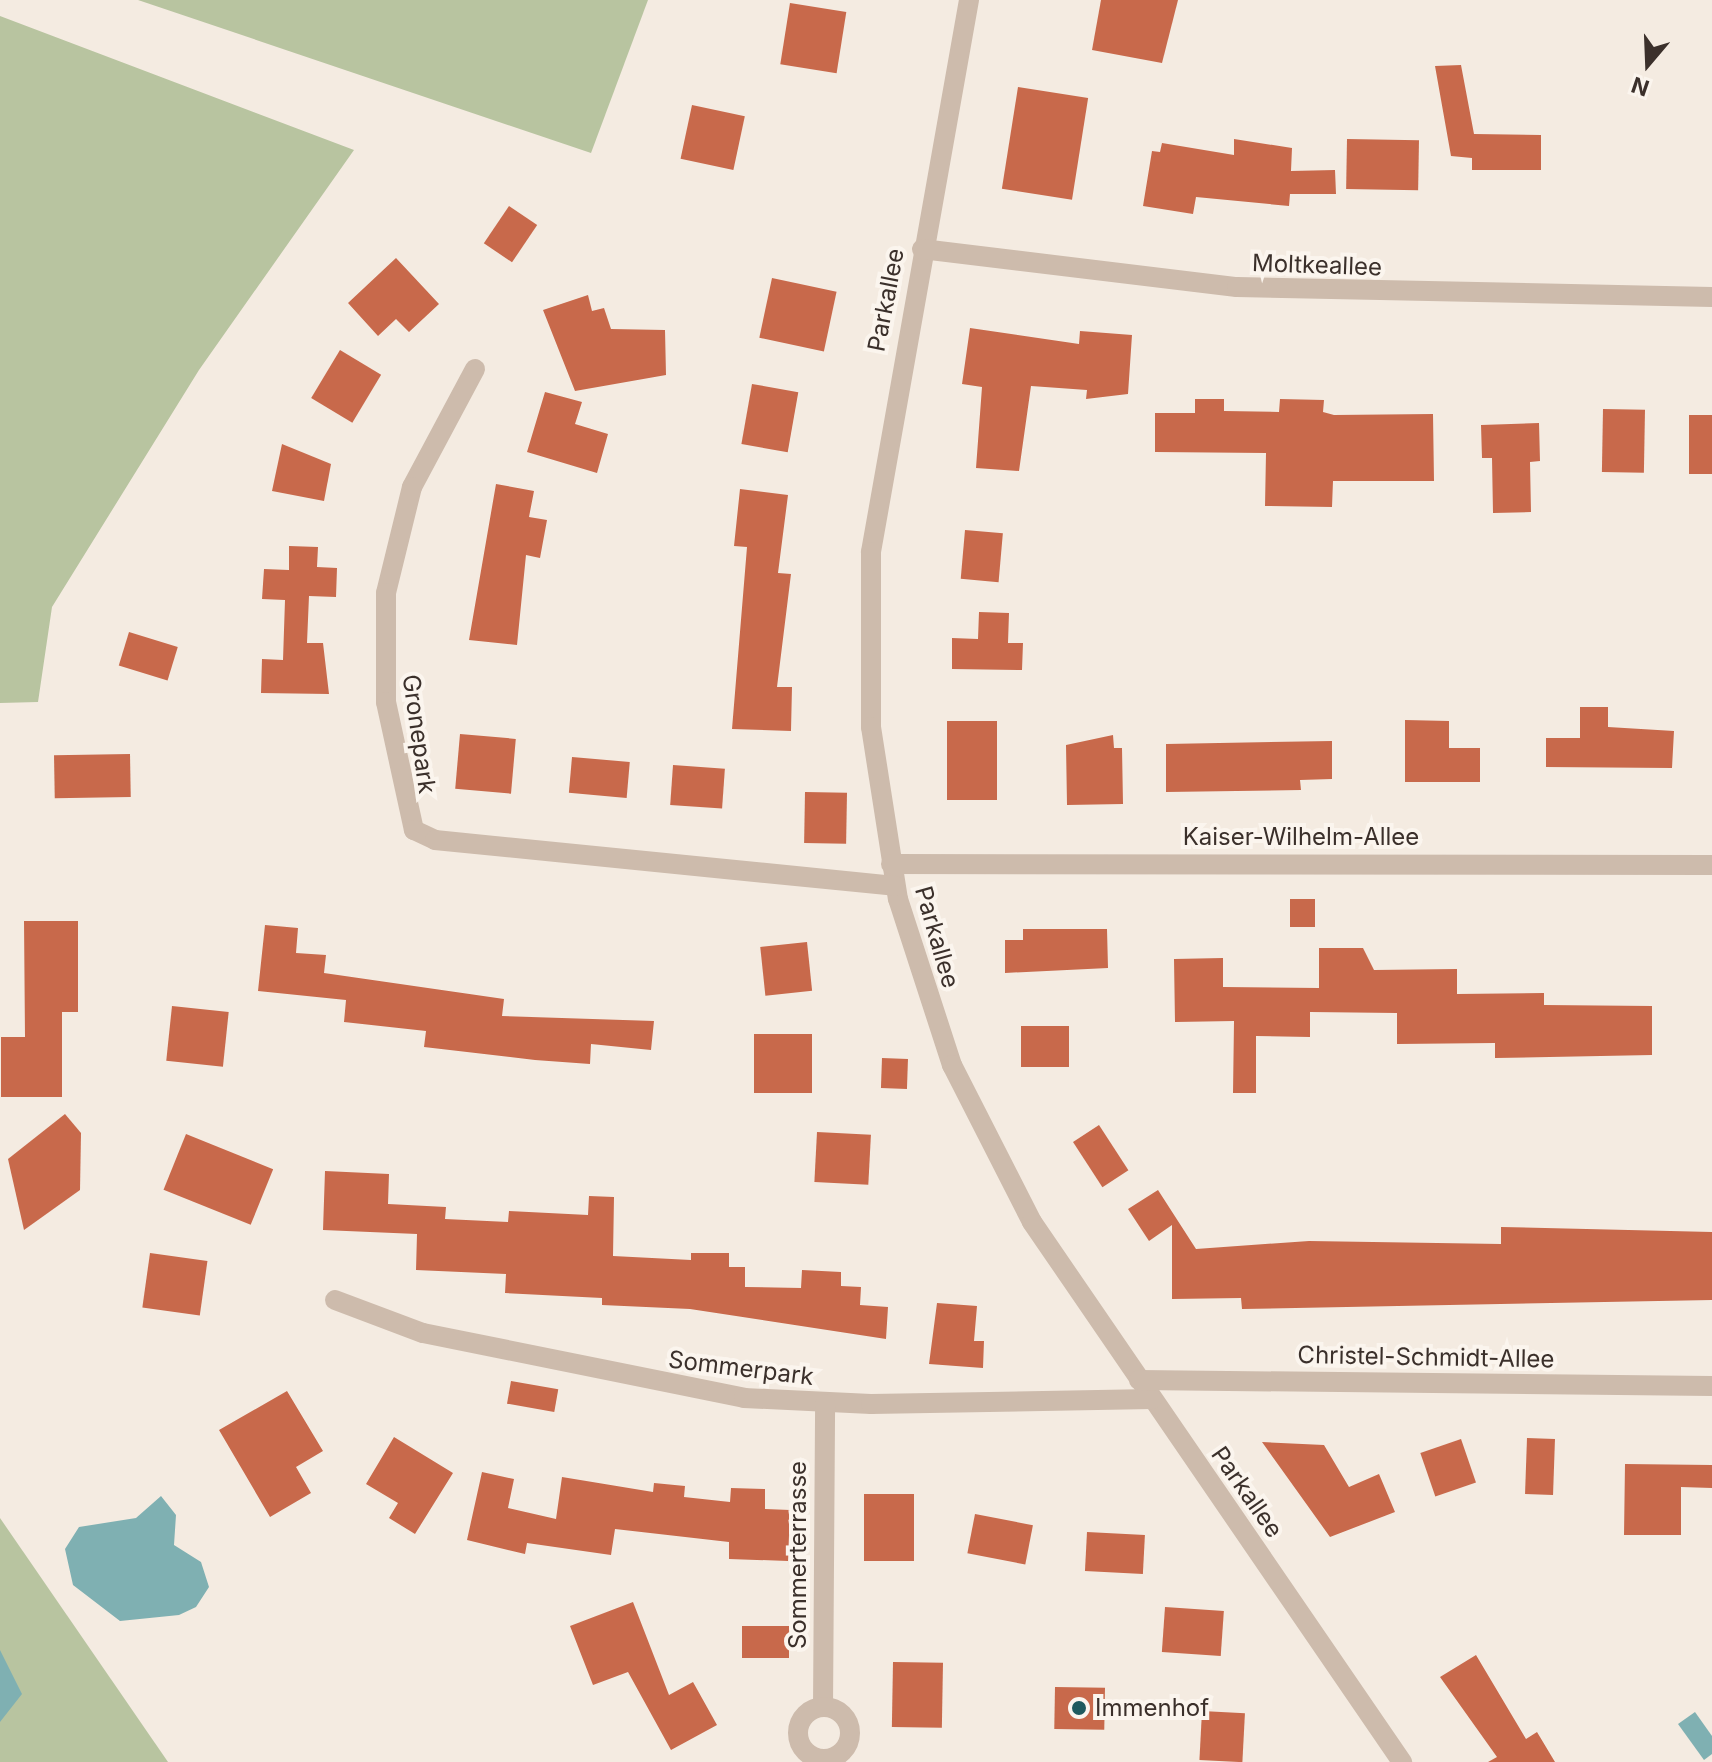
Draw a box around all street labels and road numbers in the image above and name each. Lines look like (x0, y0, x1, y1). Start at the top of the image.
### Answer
street label: Parkallee (862, 246, 910, 354)
street label: Moltkeallee (1252, 248, 1382, 282)
street label: Gronepark (396, 673, 442, 795)
street label: Kaiser-Wilhelm-Allee (1183, 823, 1419, 851)
street label: Parkallee (909, 883, 965, 991)
street label: Christel-Schmidt-Allee (1297, 1340, 1555, 1374)
street label: Sommerpark (667, 1345, 815, 1391)
street label: Parkallee (1205, 1441, 1289, 1543)
street label: Sommerterrasse (784, 1461, 812, 1649)

